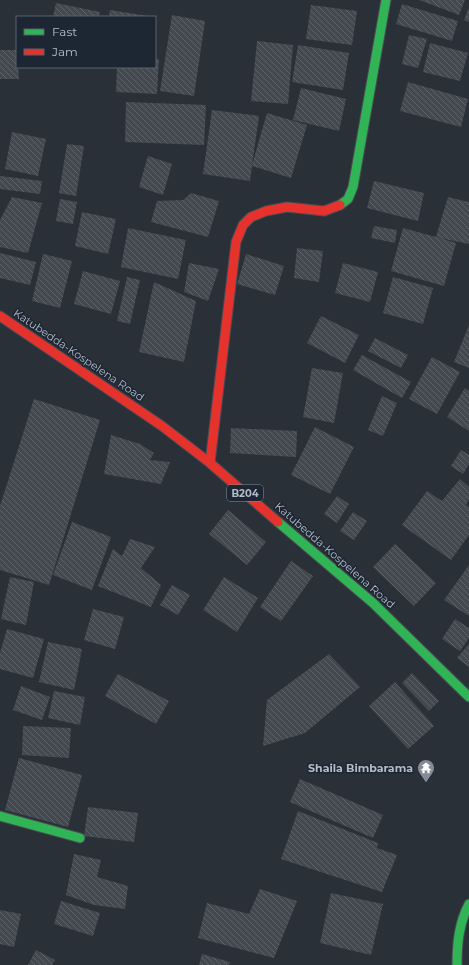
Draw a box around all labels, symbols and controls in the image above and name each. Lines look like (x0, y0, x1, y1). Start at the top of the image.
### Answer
legend (16, 16, 156, 68)
text: Fast (52, 24, 77, 39)
text: Jam (51, 44, 78, 59)
street label: Katubedda-Kospelena Road (11, 306, 147, 404)
road number: B204 (227, 485, 263, 501)
street label: Katubedda-Kospelena Road (272, 499, 398, 611)
temple icon: Shaila Bimbarama (416, 758, 436, 783)
place label: Shaila Bimbarama (308, 761, 413, 775)

